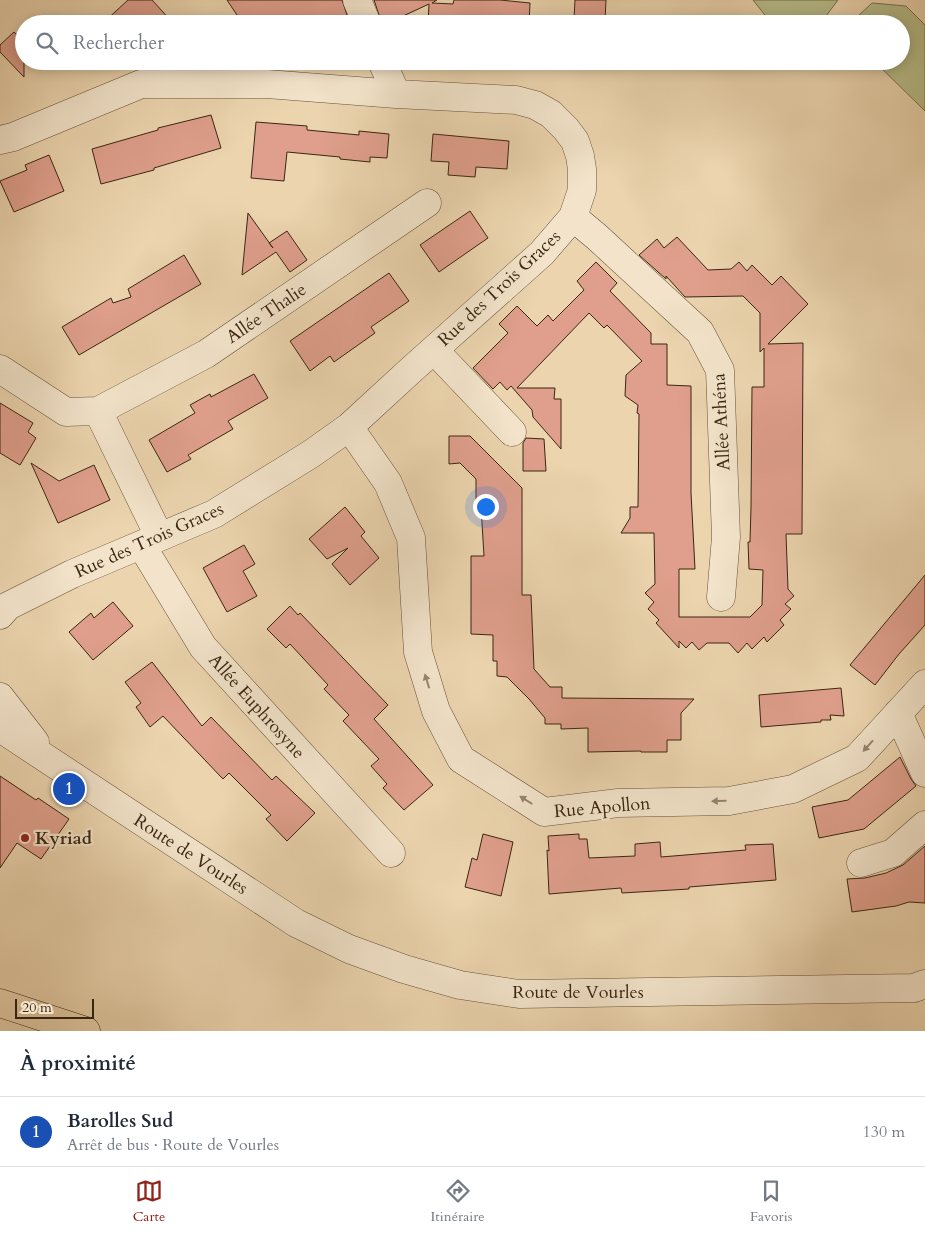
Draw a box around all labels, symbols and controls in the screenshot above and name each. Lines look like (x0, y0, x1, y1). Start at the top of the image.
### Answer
search box (15, 15, 910, 70)
icon: search (33, 29, 61, 57)
text: Rechercher (73, 30, 164, 56)
street label: Rue des Trois Graces (432, 225, 567, 352)
street label: Allée Thalie (221, 277, 311, 349)
street label: Allée Athéna (706, 372, 737, 471)
your location (473, 494, 499, 520)
street label: Rue des Trois Graces (71, 496, 228, 584)
street label: Allée Euphrosyne (203, 648, 311, 764)
one-way arrow (422, 673, 430, 688)
one-way arrow (862, 739, 874, 751)
pin: 1 (53, 770, 85, 808)
street label: Rue Apollon (553, 791, 652, 824)
one-way arrow (519, 795, 532, 805)
one-way arrow (711, 797, 727, 805)
street label: Route de Vourles (129, 808, 253, 901)
place label: Kyriad (35, 826, 93, 851)
marker: Kyriad (19, 832, 31, 844)
street label: Route de Vourles (512, 980, 644, 1005)
scale bar (15, 996, 94, 1019)
text: 20 m (22, 998, 52, 1017)
text: À proximité (20, 1049, 136, 1078)
text: Barolles Sud (67, 1108, 173, 1134)
text: 1 (32, 1121, 40, 1143)
text: 130 m (863, 1121, 905, 1143)
text: Arrêt de bus · Route de Vourles (67, 1134, 279, 1156)
tab: Carte (133, 1177, 165, 1226)
tab: Itinéraire (431, 1177, 485, 1226)
tab: Favoris (750, 1177, 792, 1226)

